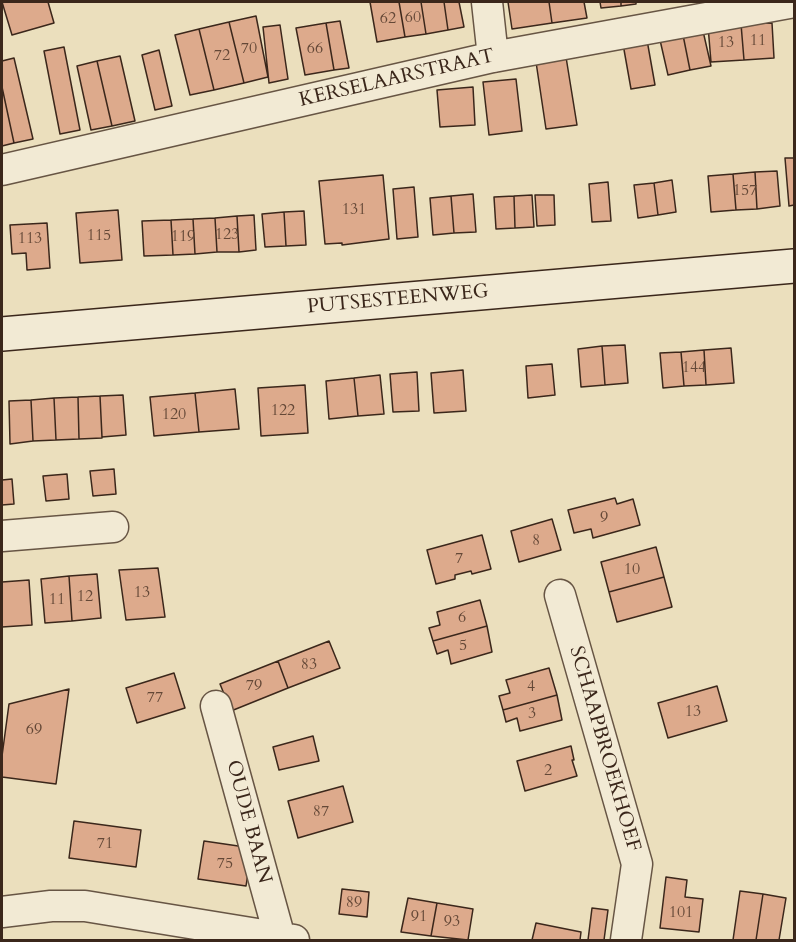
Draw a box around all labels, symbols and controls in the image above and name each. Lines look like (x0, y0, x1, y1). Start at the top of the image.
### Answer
house number: 60 (405, 8, 421, 28)
house number: 62 (380, 9, 396, 29)
house number: 11 (750, 31, 766, 51)
house number: 13 (718, 33, 734, 53)
house number: 70 (241, 39, 257, 59)
house number: 66 (307, 39, 323, 59)
street label: KERSELAARSTRAAT (297, 45, 497, 113)
house number: 72 (214, 46, 230, 66)
house number: 157 (733, 181, 757, 201)
house number: 131 (342, 200, 366, 220)
house number: 123 (215, 225, 239, 245)
house number: 115 (87, 226, 111, 246)
house number: 119 (171, 227, 195, 247)
house number: 113 (18, 229, 42, 249)
street label: PUTSESTEENWEG (306, 280, 490, 320)
house number: 144 (682, 358, 706, 378)
house number: 122 (271, 401, 295, 421)
house number: 120 (162, 405, 186, 425)
house number: 9 (600, 508, 608, 528)
house number: 8 (532, 531, 540, 551)
house number: 7 (455, 549, 463, 569)
house number: 10 (624, 560, 640, 580)
house number: 13 (134, 583, 150, 603)
house number: 12 (77, 587, 93, 607)
house number: 11 (49, 590, 65, 610)
house number: 6 (458, 608, 466, 628)
house number: 5 (459, 636, 467, 656)
street label: SCHAAPBROEKHOEF (563, 644, 645, 854)
house number: 83 (301, 655, 317, 675)
house number: 79 (246, 676, 262, 696)
house number: 4 (527, 677, 535, 697)
house number: 77 (147, 688, 163, 708)
house number: 13 (685, 702, 701, 722)
house number: 3 (528, 704, 536, 724)
house number: 69 (26, 720, 42, 740)
street label: OUDE BAAN (220, 758, 276, 886)
house number: 2 (544, 761, 552, 781)
house number: 87 (313, 802, 329, 822)
house number: 71 (97, 834, 113, 854)
house number: 75 (217, 854, 233, 874)
house number: 89 (346, 893, 362, 913)
house number: 101 (669, 903, 693, 923)
house number: 91 (411, 907, 427, 927)
house number: 93 (444, 912, 460, 932)

